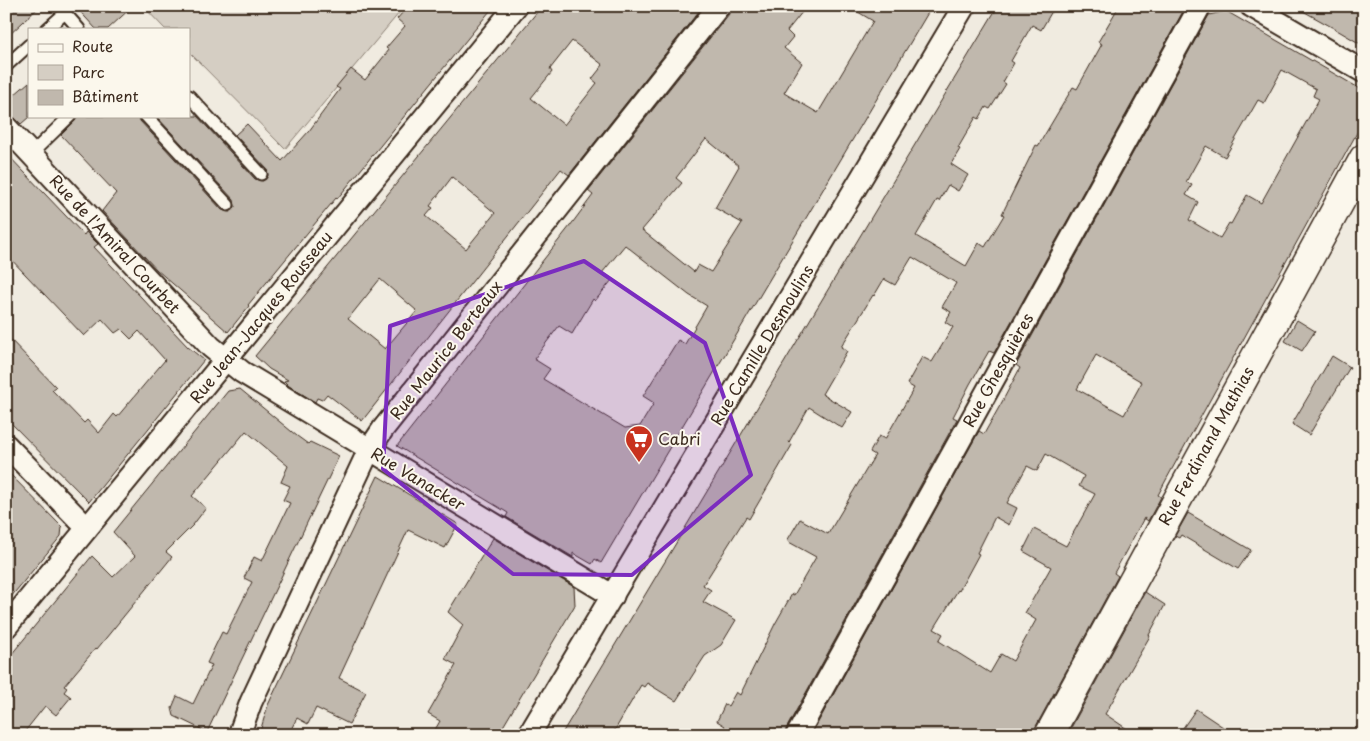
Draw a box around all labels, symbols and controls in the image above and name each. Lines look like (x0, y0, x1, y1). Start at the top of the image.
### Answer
legend (28, 28, 190, 118)
text: Route (72, 34, 113, 57)
text: Parc (72, 60, 105, 83)
text: Bâtiment (72, 84, 139, 107)
street label: Rue de l'Amiral Courbet (45, 168, 187, 319)
street label: Rue Jean-Jacques Rousseau (183, 225, 337, 408)
street label: Rue Camille Desmoulins (704, 260, 819, 429)
street label: Rue Maurice Berteaux (383, 275, 507, 424)
street label: Rue Ghesquières (956, 308, 1038, 431)
street label: Rue Ferdinand Mathias (1151, 362, 1259, 529)
supermarket icon: Cabri (624, 424, 654, 463)
place label: Cabri (658, 426, 701, 450)
street label: Rue Vanacker (367, 441, 471, 516)

